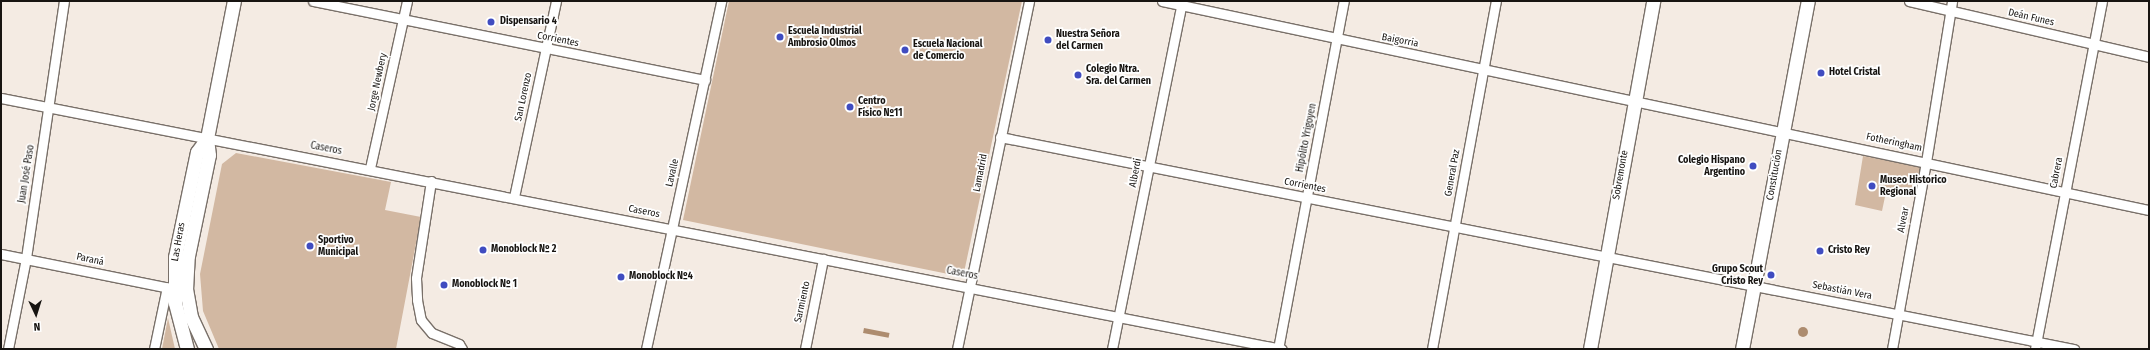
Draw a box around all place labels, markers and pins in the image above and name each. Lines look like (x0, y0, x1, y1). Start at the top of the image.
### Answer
marker: Dispensario 4 (485, 16, 497, 28)
place label: Dispensario 4 (500, 16, 557, 28)
place label: Escuela Industrial Ambrosio Olmos (788, 25, 862, 48)
place label: Nuestra Señora del Carmen (1056, 28, 1120, 52)
marker: Escuela Industrial Ambrosio Olmos (775, 32, 785, 42)
marker: Nuestra Señora del Carmen (1043, 35, 1053, 45)
place label: Escuela Nacional de Comercio (913, 38, 982, 62)
marker: Escuela Nacional de Comercio (900, 45, 910, 55)
place label: Colegio Ntra. Sra. del Carmen (1086, 63, 1151, 86)
place label: Hotel Cristal (1829, 67, 1880, 79)
marker: Hotel Cristal (1816, 68, 1826, 78)
marker: Colegio Ntra. Sra. del Carmen (1073, 70, 1083, 80)
place label: Centro Físico Nº11 (858, 95, 902, 118)
marker: Centro Físico Nº11 (845, 102, 855, 112)
place label: Colegio Hispano Argentino (1678, 154, 1745, 178)
marker: Colegio Hispano Argentino (1748, 161, 1758, 171)
place label: Museo Historico Regional (1880, 174, 1947, 198)
marker: Museo Historico Regional (1867, 181, 1877, 191)
place label: Sportivo Municipal (318, 234, 358, 258)
marker: Sportivo Municipal (305, 241, 315, 251)
place label: Monoblock Nº 2 (491, 244, 556, 256)
marker: Monoblock Nº 2 (478, 245, 488, 255)
place label: Cristo Rey (1828, 245, 1870, 257)
marker: Cristo Rey (1815, 246, 1825, 256)
place label: Grupo Scout Cristo Rey (1712, 263, 1763, 286)
marker: Grupo Scout Cristo Rey (1766, 270, 1776, 280)
place label: Monoblock Nº4 (629, 271, 693, 283)
marker: Monoblock Nº4 (616, 272, 626, 282)
place label: Monoblock Nº 1 (452, 279, 517, 291)
marker: Monoblock Nº 1 (439, 280, 449, 290)

